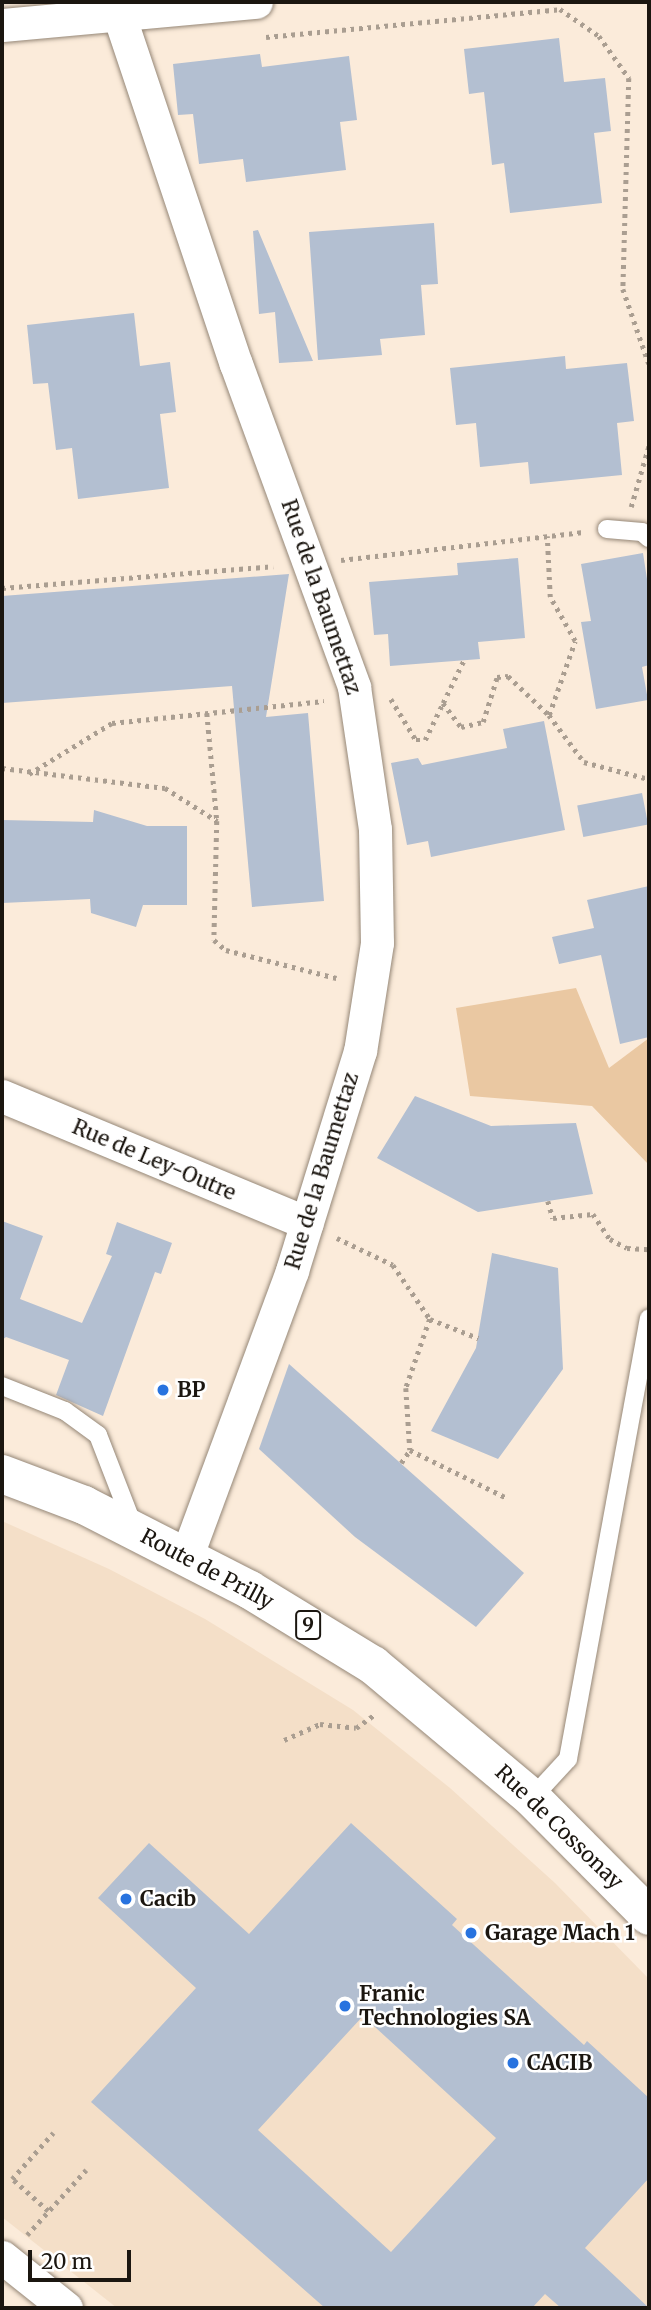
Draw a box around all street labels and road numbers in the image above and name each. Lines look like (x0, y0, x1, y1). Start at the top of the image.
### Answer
street label: Rue de la Baumettaz (276, 496, 366, 698)
street label: Rue de la Baumettaz (280, 1069, 364, 1273)
street label: Rue de Ley-Outre (68, 1114, 240, 1206)
street label: Route de Prilly (136, 1523, 278, 1615)
road number: 9 (294, 1610, 322, 1640)
street label: Rue de Cossonay (490, 1760, 628, 1894)

